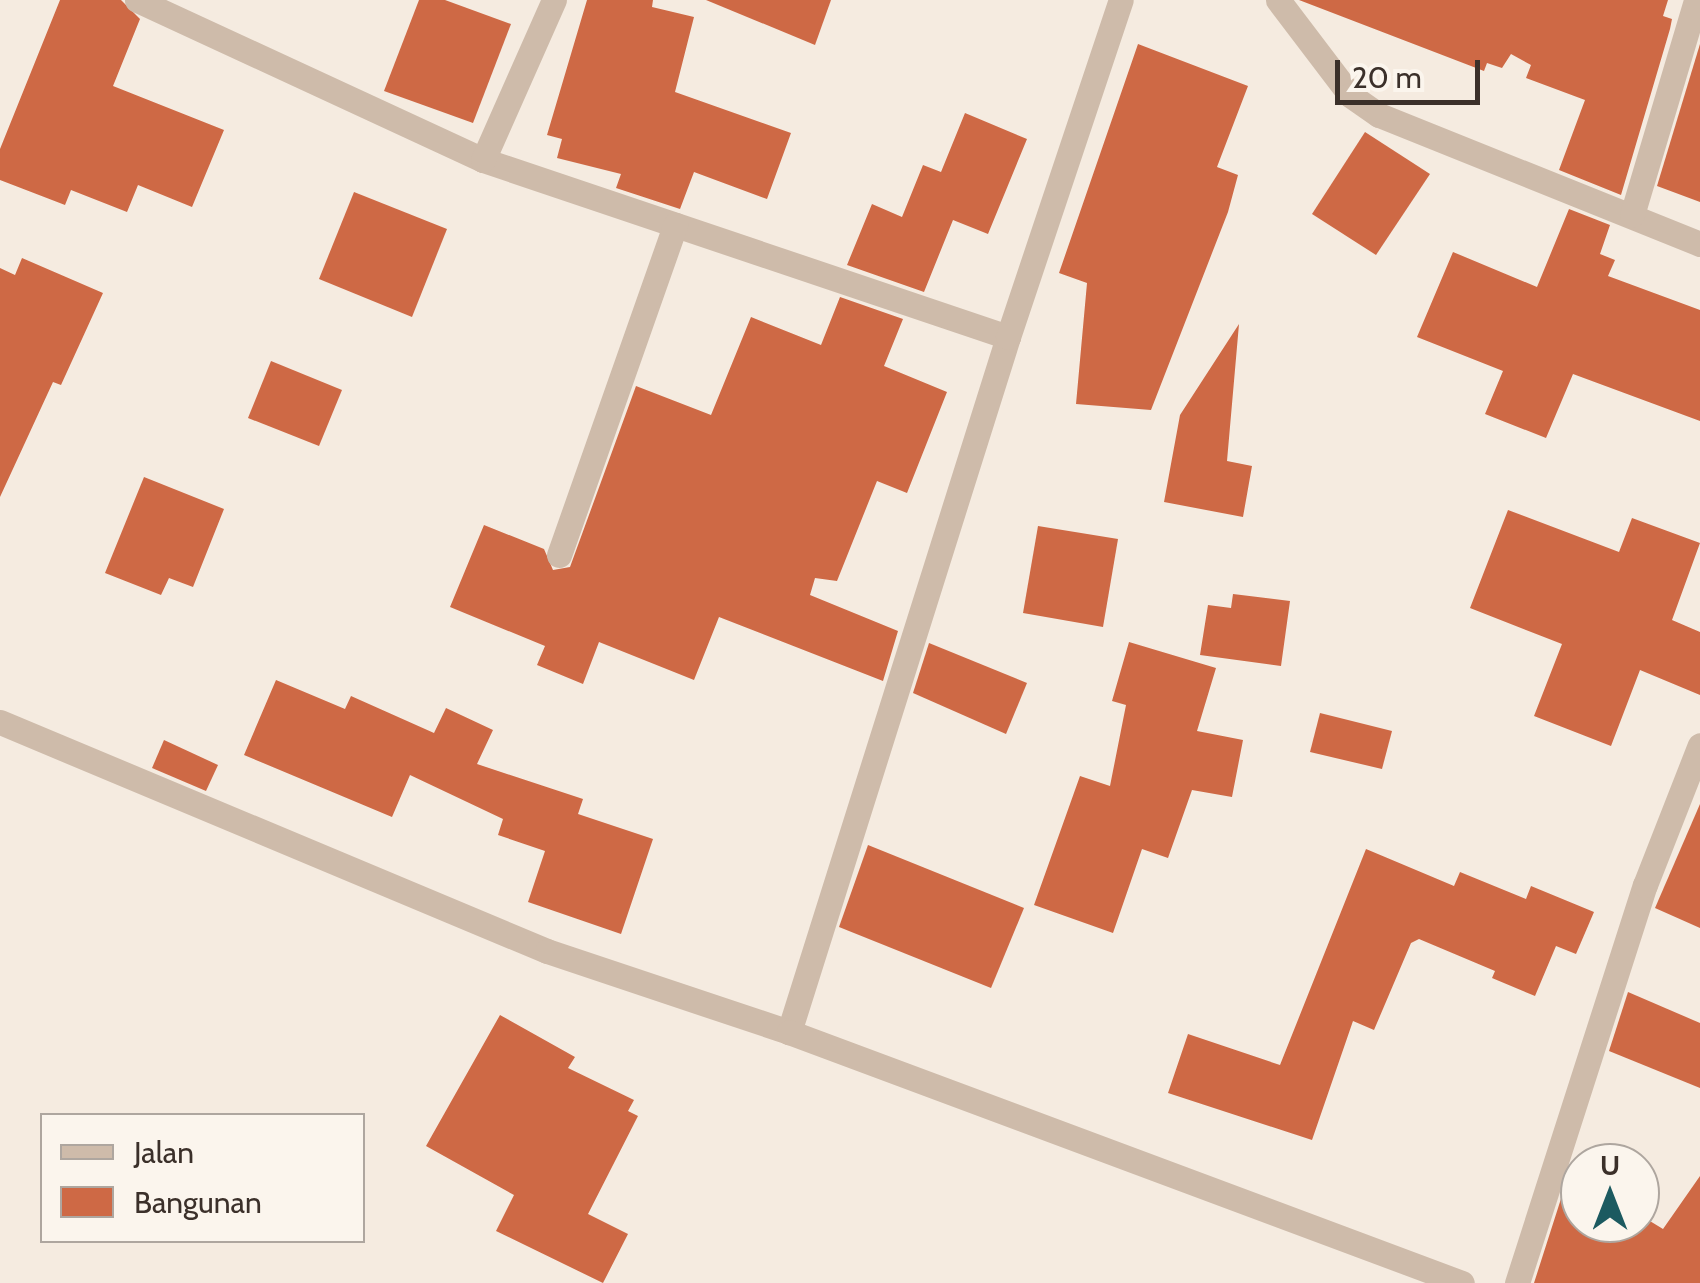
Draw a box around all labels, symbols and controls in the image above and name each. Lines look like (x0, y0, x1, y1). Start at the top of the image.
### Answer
scale bar (1340, 40, 1485, 102)
text: 20 m (1352, 59, 1422, 96)
legend (40, 1113, 365, 1243)
text: Jalan (134, 1134, 194, 1171)
north arrow (1560, 1143, 1660, 1243)
text: U (1600, 1148, 1620, 1182)
text: Bangunan (134, 1184, 262, 1221)

